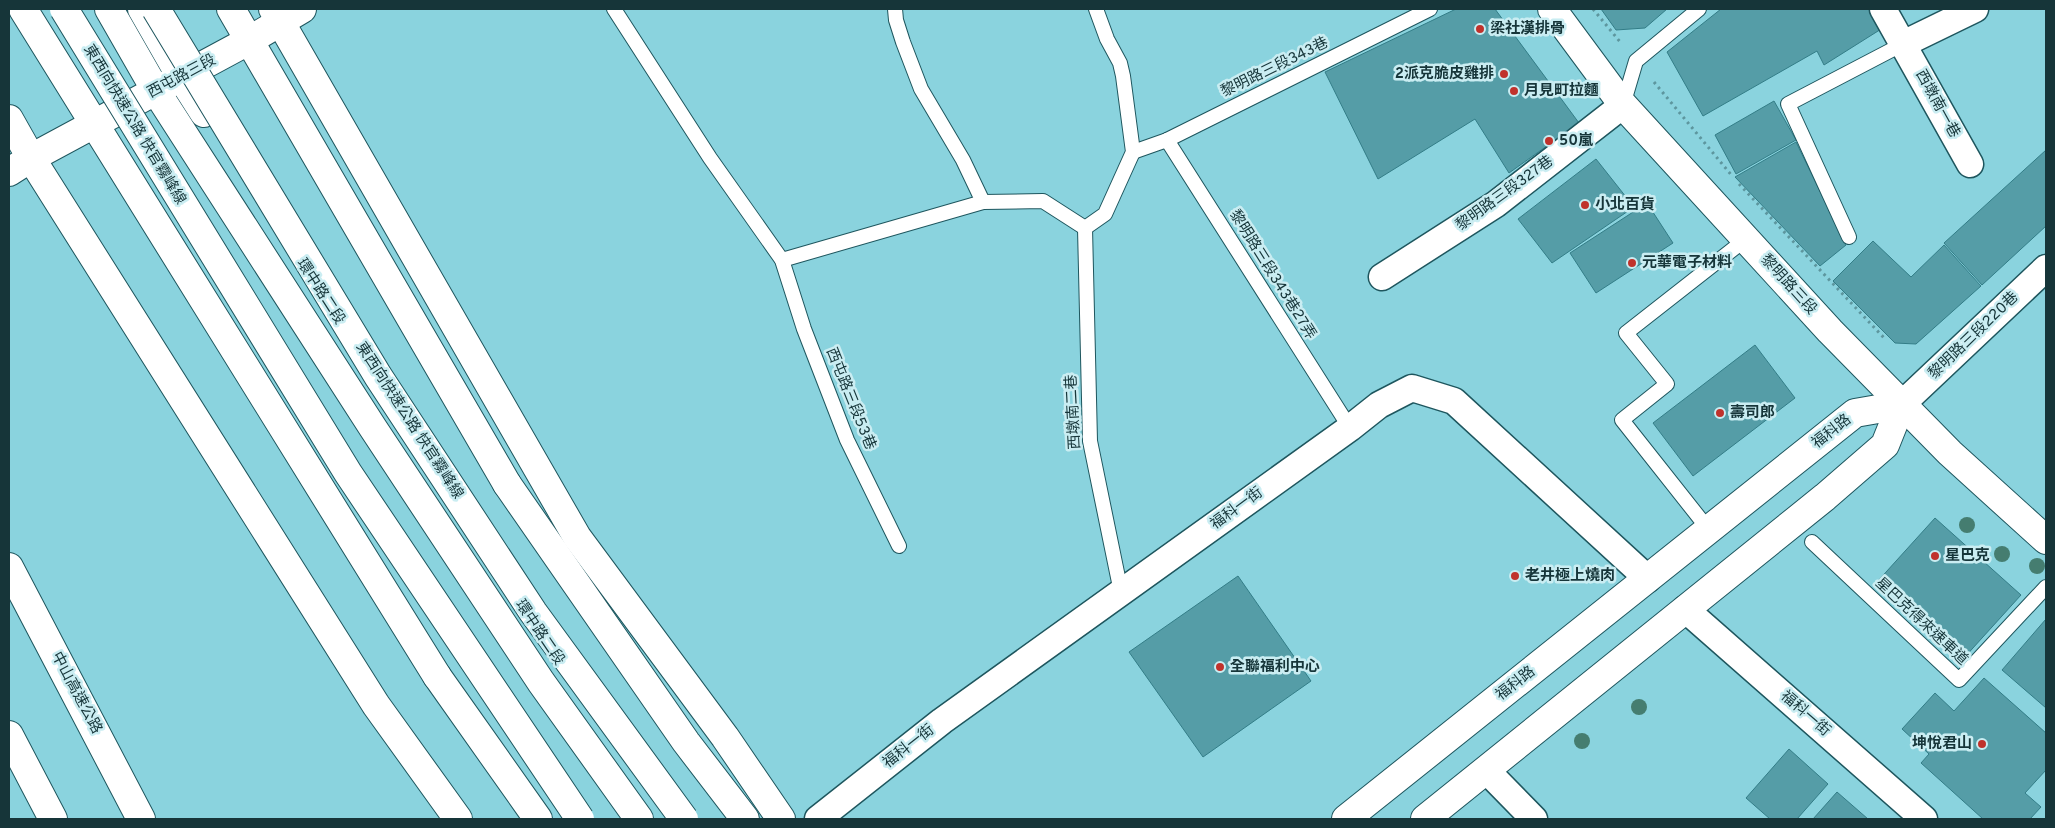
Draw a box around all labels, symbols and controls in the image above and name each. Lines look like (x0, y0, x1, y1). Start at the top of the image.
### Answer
place label: 梁社漢排骨 (1490, 19, 1565, 39)
marker: 梁社漢排骨 (1474, 23, 1486, 35)
street label: 黎明路三段343巷 (1218, 34, 1332, 102)
street label: 東西向快速公路 快官霧峰線 (79, 41, 190, 209)
street label: 西屯路三段 (144, 51, 220, 103)
place label: 2派克脆皮雞排 (1395, 65, 1494, 84)
street label: 西墩南一巷 (1911, 66, 1964, 141)
marker: 2派克脆皮雞排 (1498, 68, 1510, 80)
place label: 月見町拉麵 (1524, 81, 1599, 101)
marker: 月見町拉麵 (1508, 85, 1520, 97)
place label: 50嵐 (1559, 132, 1593, 151)
marker: 50嵐 (1543, 135, 1555, 147)
street label: 黎明路三段327巷 (1453, 152, 1557, 236)
place label: 小北百貨 (1595, 196, 1655, 215)
marker: 小北百貨 (1579, 199, 1591, 211)
street label: 黎明路三段343巷27弄 (1224, 207, 1320, 343)
street label: 黎明路三段 (1756, 251, 1820, 319)
place label: 元華電子材料 (1642, 253, 1732, 273)
street label: 環中路二段 (292, 255, 348, 329)
marker: 元華電子材料 (1626, 257, 1638, 269)
street label: 黎明路三段220巷 (1925, 288, 2023, 384)
street label: 東西向快速公路 快官霧峰線 (351, 338, 468, 503)
street label: 西屯路三段53巷 (821, 345, 879, 453)
street label: 西墩南二巷 (1062, 374, 1085, 450)
place label: 壽司郎 (1730, 404, 1775, 423)
marker: 壽司郎 (1714, 407, 1726, 419)
street label: 福科路 (1808, 411, 1856, 453)
street label: 福科一街 (1207, 484, 1267, 534)
place label: 星巴克 (1945, 547, 1990, 566)
marker: 星巴克 (1929, 550, 1941, 562)
place label: 老井極上燒肉 (1525, 566, 1615, 586)
marker: 老井極上燒肉 (1509, 570, 1521, 582)
street label: 星巴克得來速車道 (1871, 573, 1972, 670)
street label: 環中路二段 (510, 597, 568, 669)
street label: 中山高速公路 (46, 648, 106, 737)
place label: 全聯福利中心 (1230, 658, 1320, 677)
marker: 全聯福利中心 (1214, 661, 1226, 673)
street label: 福科路 (1492, 663, 1540, 705)
street label: 福科一街 (1776, 687, 1834, 741)
street label: 福科一街 (880, 721, 938, 773)
place label: 坤悅君山 (1912, 735, 1972, 754)
marker: 坤悅君山 (1976, 738, 1988, 750)

